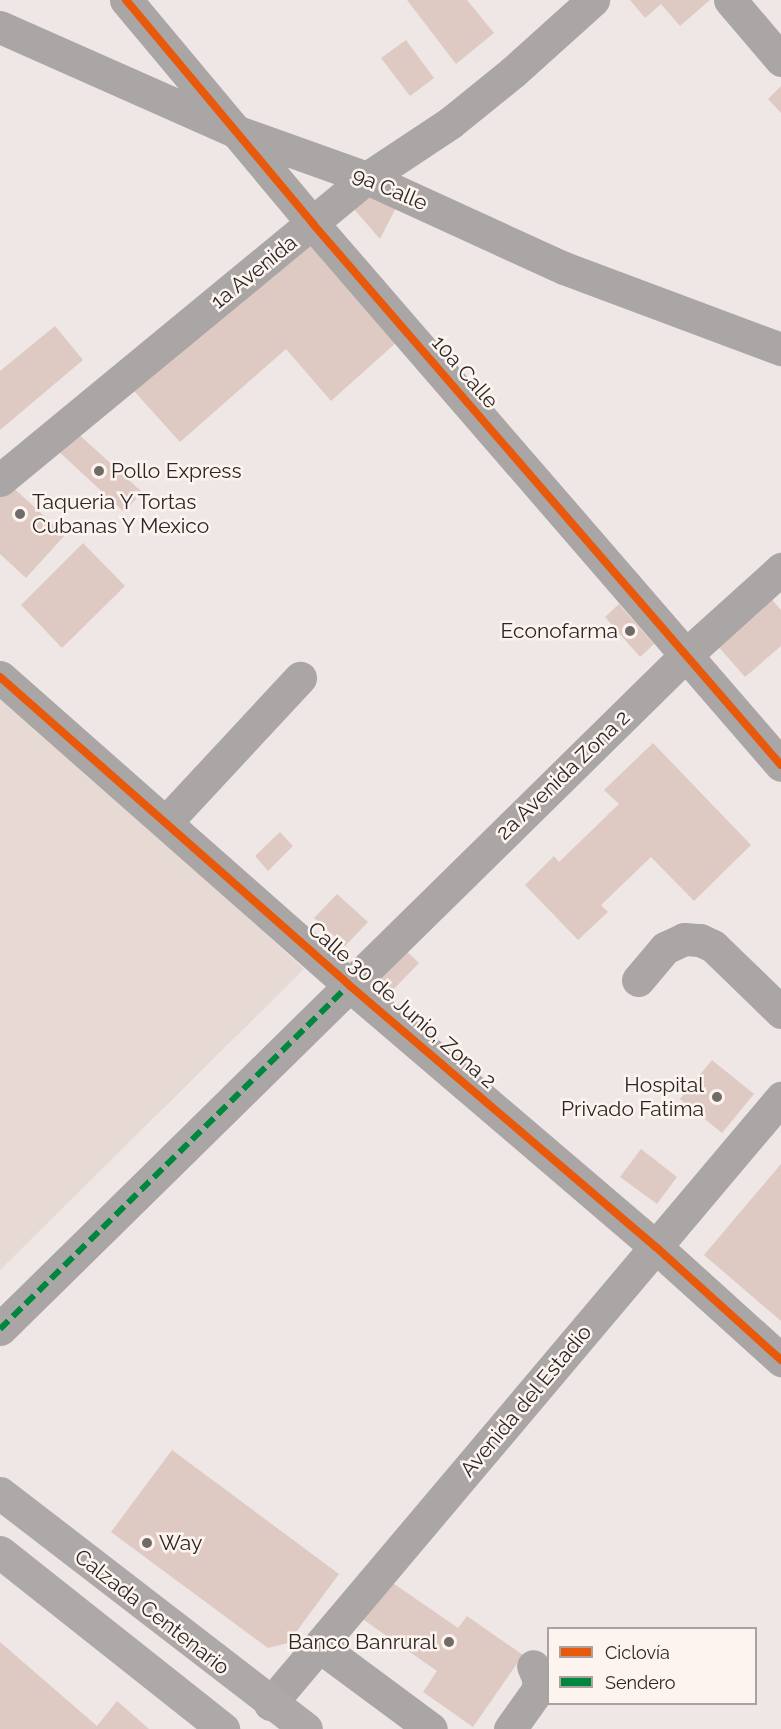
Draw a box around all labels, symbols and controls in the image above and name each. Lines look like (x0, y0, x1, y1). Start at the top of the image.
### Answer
street label: 9a Calle (349, 162, 431, 216)
street label: 1a Avenida (206, 230, 302, 314)
street label: 10a Calle (427, 330, 503, 414)
place label: Pollo Express (111, 458, 242, 484)
marker: Pollo Express (92, 464, 106, 478)
place label: Taqueria Y Tortas Cubanas Y Mexico (32, 489, 211, 539)
marker: Taqueria Y Tortas Cubanas Y Mexico (13, 507, 27, 521)
place label: Econofarma (501, 618, 618, 644)
marker: Econofarma (623, 624, 637, 638)
street label: 2a Avenida Zona 2 (491, 705, 635, 845)
street label: Calle 30 de Junio, Zona 2 (302, 916, 502, 1094)
place label: Hospital Privado Fatima (561, 1072, 704, 1122)
marker: Hospital Privado Fatima (708, 1088, 726, 1106)
street label: Avenida del Estadio (455, 1320, 597, 1482)
place label: Way (159, 1530, 202, 1556)
marker: Way (140, 1536, 154, 1550)
street label: Calzada Centenario (70, 1544, 234, 1680)
legend (547, 1627, 757, 1705)
place label: Banco Banrural (288, 1629, 437, 1655)
marker: Banco Banrural (442, 1635, 456, 1649)
text: Ciclovía (605, 1642, 670, 1663)
text: Sendero (605, 1672, 676, 1693)

